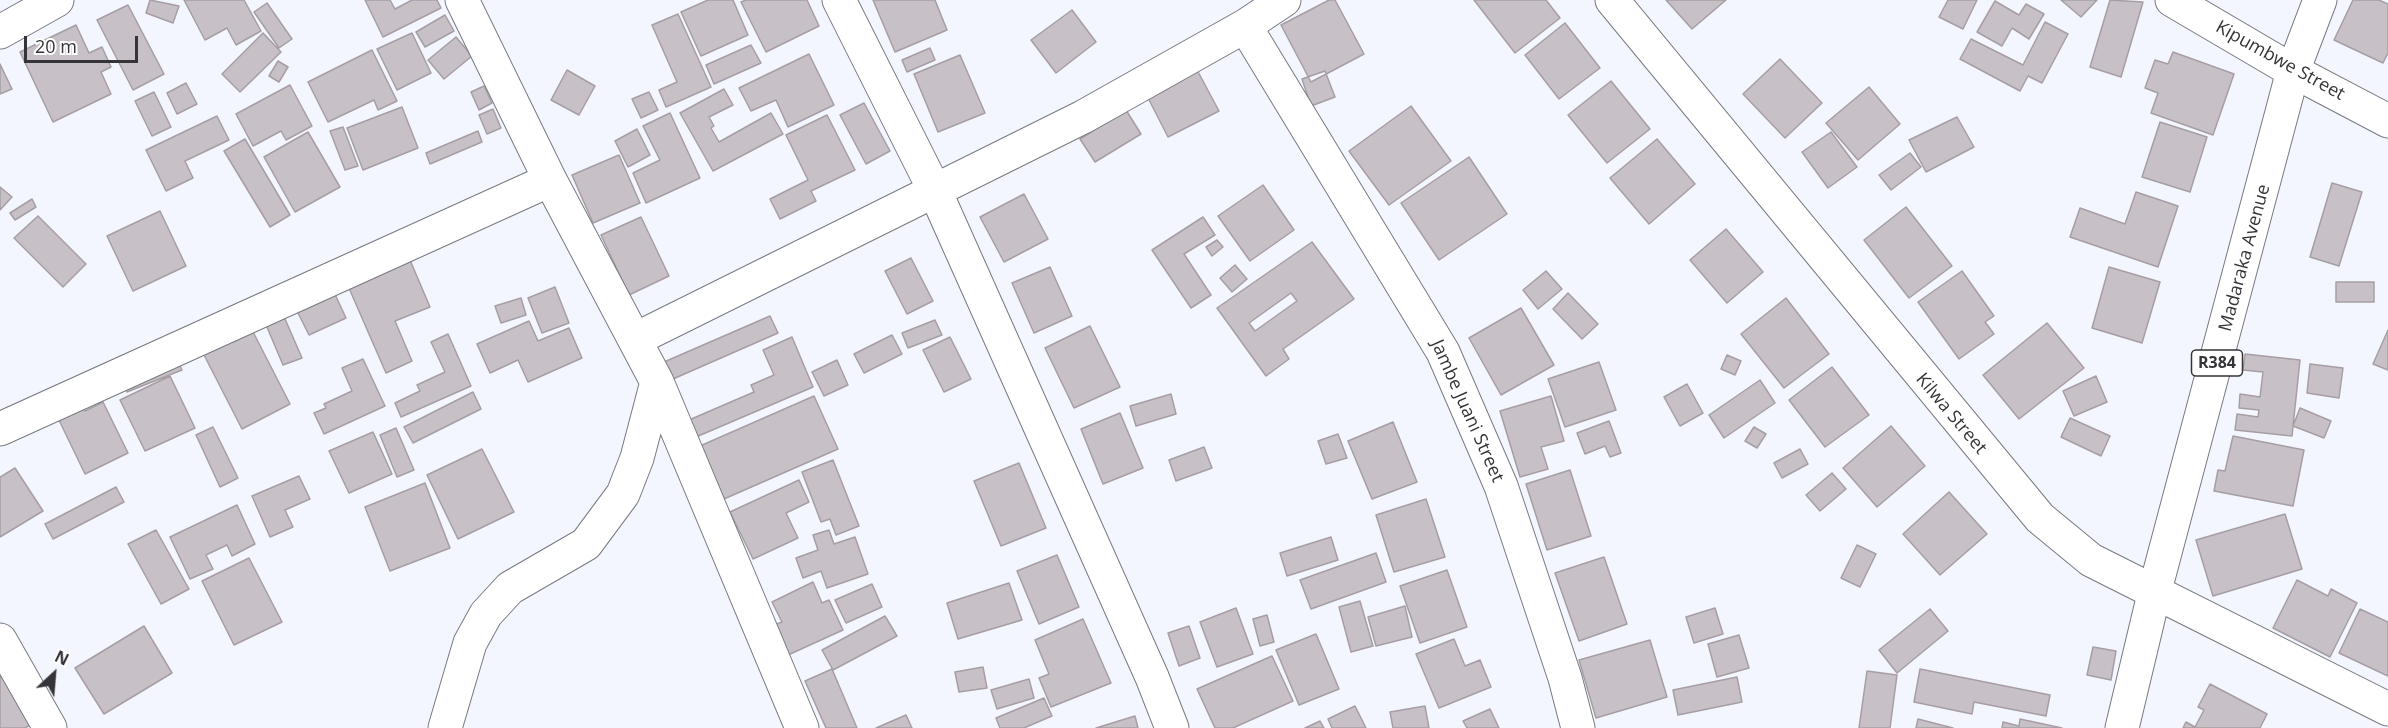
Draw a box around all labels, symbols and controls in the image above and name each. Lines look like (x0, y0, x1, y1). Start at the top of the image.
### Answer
street label: Kipumbwe Street (2212, 17, 2348, 105)
scale bar (27, 24, 141, 62)
text: 20 m (35, 34, 77, 58)
street label: Madaraka Avenue (2215, 182, 2275, 334)
street label: Jambe Juani Street (1426, 336, 1508, 486)
road number: R384 (2192, 350, 2242, 376)
street label: Kilwa Street (1911, 369, 1991, 459)
north arrow (24, 644, 84, 704)
text: N (51, 645, 73, 671)

